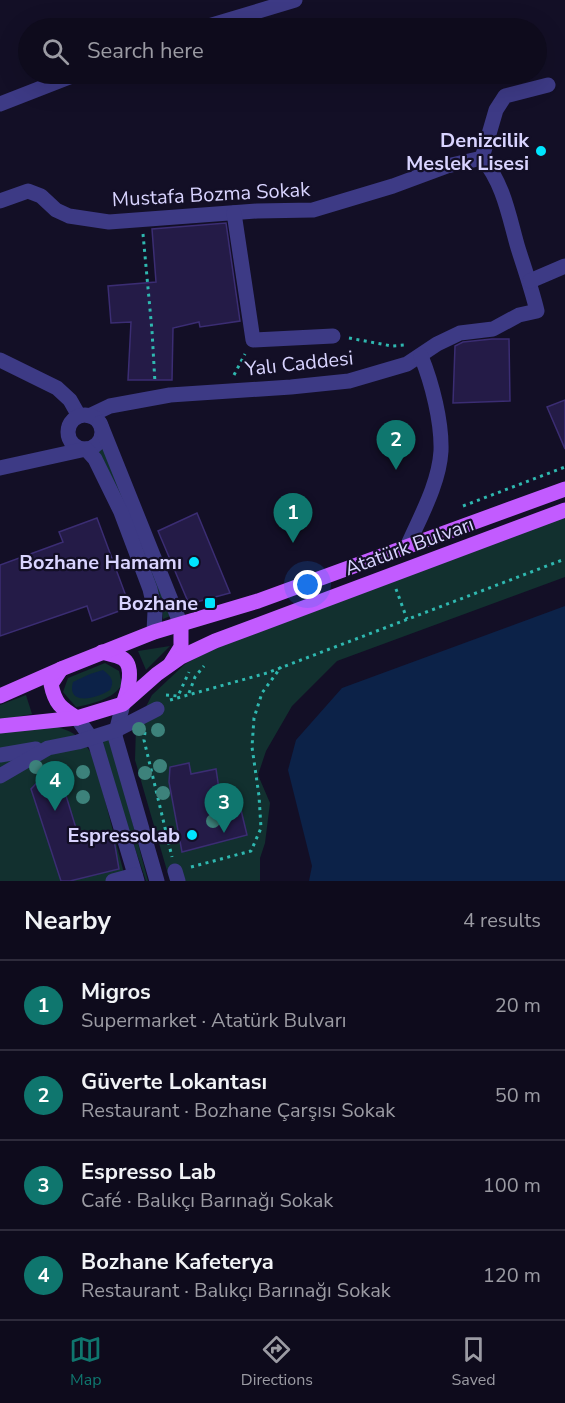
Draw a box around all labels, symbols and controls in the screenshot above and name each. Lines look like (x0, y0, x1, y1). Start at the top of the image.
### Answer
search box (18, 18, 547, 84)
icon: search (39, 35, 72, 68)
text: Search here (87, 36, 204, 66)
place label: Denizcilik Meslek Lisesi (406, 127, 530, 177)
marker: Denizcilik Meslek Lisesi (534, 144, 548, 158)
street label: Mustafa Bozma Sokak (111, 176, 312, 213)
street label: Yalı Caddesi (243, 344, 354, 383)
pin: 2 (376, 420, 416, 470)
pin: 1 (274, 494, 312, 543)
street label: Atatürk Bulvarı (341, 511, 477, 582)
place label: Bozhane Hamamı (19, 549, 182, 576)
marker: Bozhane Hamamı (187, 555, 201, 569)
your location (293, 570, 322, 599)
place label: Bozhane (118, 590, 198, 617)
marker: Bozhane (203, 596, 217, 610)
pin: 4 (36, 762, 74, 811)
pin: 3 (204, 784, 244, 833)
place label: Espressolab (68, 822, 180, 849)
marker: Espressolab (185, 828, 199, 842)
text: Nearby (24, 903, 111, 938)
text: 4 results (463, 907, 541, 934)
text: Migros (81, 977, 151, 1007)
text: 1 (38, 992, 50, 1019)
text: 20 m (495, 992, 541, 1019)
text: Supermarket · Atatürk Bulvarı (81, 1007, 346, 1034)
text: Güverte Lokantası (81, 1067, 267, 1097)
text: 2 (38, 1082, 50, 1109)
text: 50 m (495, 1082, 541, 1109)
text: Restaurant · Bozhane Çarşısı Sokak (81, 1097, 395, 1124)
text: Espresso Lab (81, 1157, 216, 1187)
text: 3 (38, 1172, 50, 1199)
text: 100 m (483, 1172, 541, 1199)
text: Café · Balıkçı Barınağı Sokak (81, 1187, 333, 1214)
text: Bozhane Kafeterya (81, 1247, 274, 1277)
text: 4 (38, 1262, 50, 1289)
text: 120 m (483, 1262, 541, 1289)
text: Restaurant · Balıkçı Barınağı Sokak (81, 1277, 391, 1304)
tab: Map (69, 1333, 102, 1391)
tab: Directions (241, 1333, 313, 1391)
tab: Saved (452, 1333, 496, 1391)

